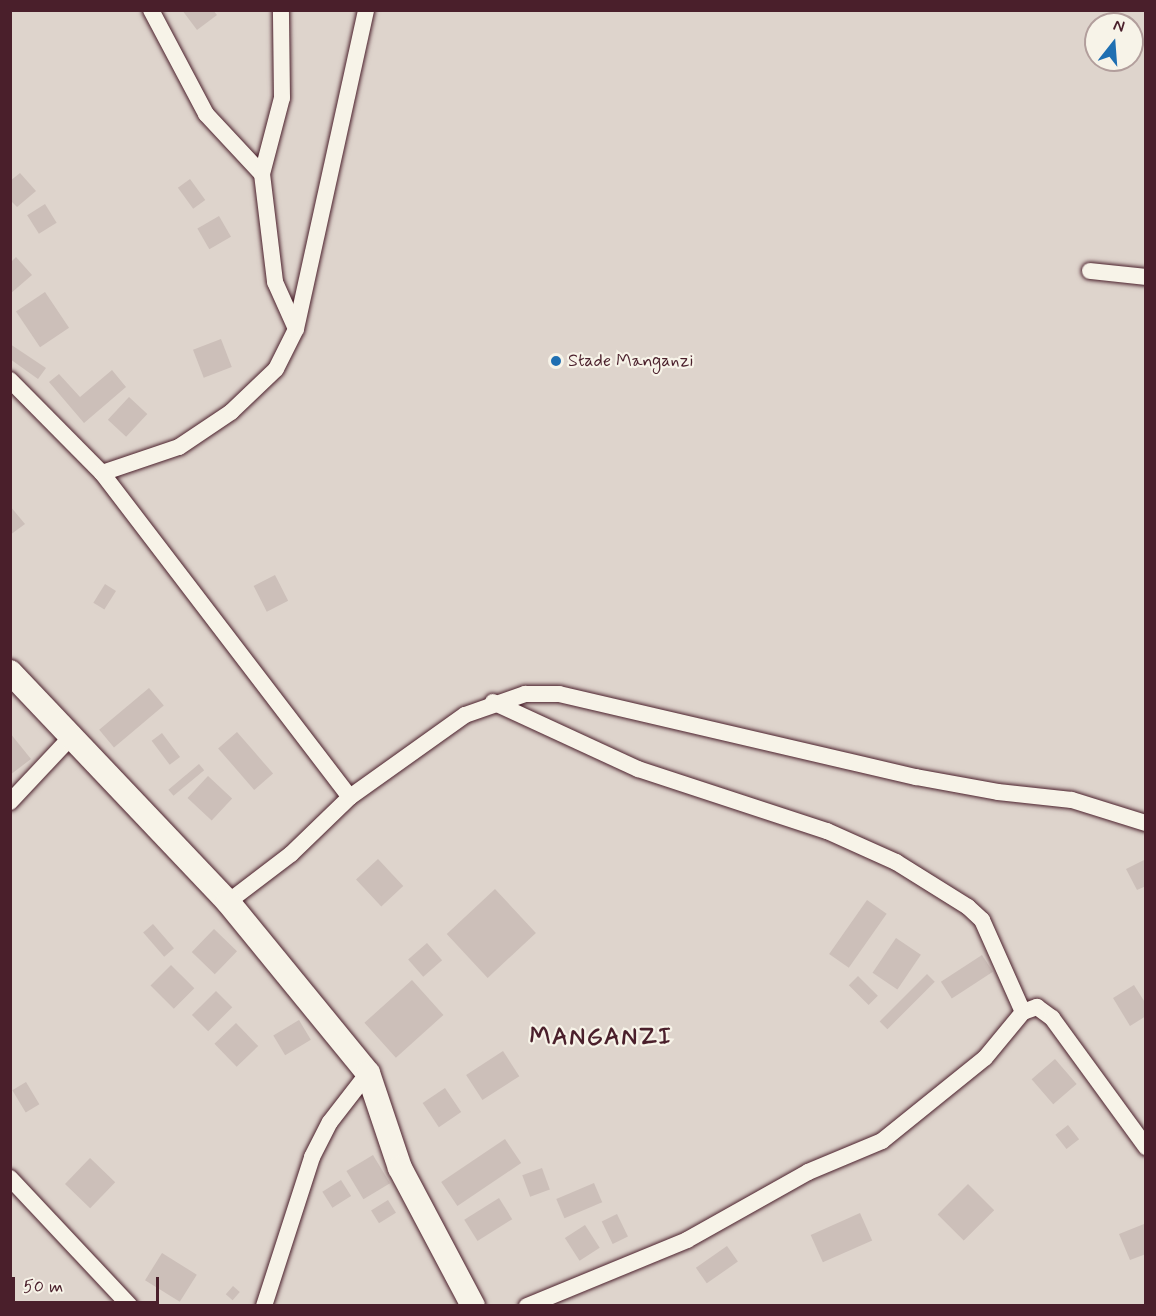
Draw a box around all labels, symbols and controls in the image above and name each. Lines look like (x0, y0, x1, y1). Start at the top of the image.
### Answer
north arrow (1084, 12, 1144, 72)
text: N (1111, 15, 1127, 38)
place label: Stade Manganzi (568, 350, 691, 372)
marker: Stade Manganzi (549, 354, 563, 368)
district label: MANGANZI (533, 1024, 669, 1052)
scale bar (15, 1265, 162, 1303)
text: 50 m (23, 1275, 63, 1299)

